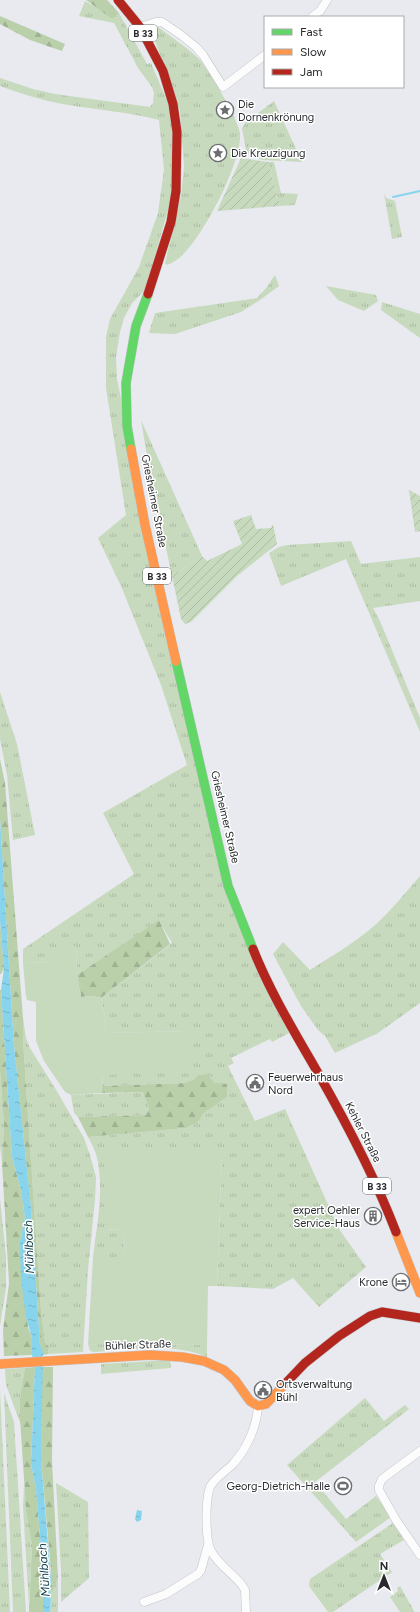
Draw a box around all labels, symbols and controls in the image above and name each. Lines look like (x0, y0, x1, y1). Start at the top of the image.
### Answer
legend (264, 16, 404, 88)
road number: B 33 (129, 25, 157, 41)
text: Fast (300, 25, 323, 39)
text: Slow (300, 45, 327, 59)
text: Jam (300, 65, 323, 79)
place label: Die Dornenkrönung (238, 98, 314, 124)
place icon: Die Dornenkrönung (215, 100, 235, 120)
place icon: Die Kreuzigung (208, 143, 228, 163)
place label: Die Kreuzigung (231, 147, 306, 160)
street label: Griesheimer Straße (139, 453, 169, 549)
road number: B 33 (143, 568, 171, 584)
street label: Griesheimer Straße (208, 769, 242, 865)
place label: Feuerwehrhaus Nord (268, 1071, 343, 1097)
public building icon: Feuerwehrhaus Nord (245, 1073, 265, 1093)
street label: Kehler Straße (342, 1100, 384, 1164)
road number: B 33 (363, 1178, 391, 1194)
place label: expert Oehler Service-Haus (293, 1204, 360, 1230)
building icon: expert Oehler Service-Haus (363, 1206, 383, 1226)
water label: Mühlbach (21, 1220, 37, 1274)
hotel icon: Krone (391, 1272, 411, 1292)
place label: Krone (359, 1276, 388, 1289)
street label: Bühler Straße (105, 1337, 171, 1353)
place label: Ortsverwaltung Bühl (276, 1378, 352, 1404)
public building icon: Ortsverwaltung Bühl (253, 1380, 273, 1400)
sports icon: Georg-Dietrich-Halle (333, 1476, 353, 1496)
place label: Georg-Dietrich-Halle (227, 1480, 330, 1493)
water label: Mühlbach (35, 1543, 53, 1597)
north arrow (364, 1556, 404, 1596)
text: N (380, 1560, 388, 1573)

